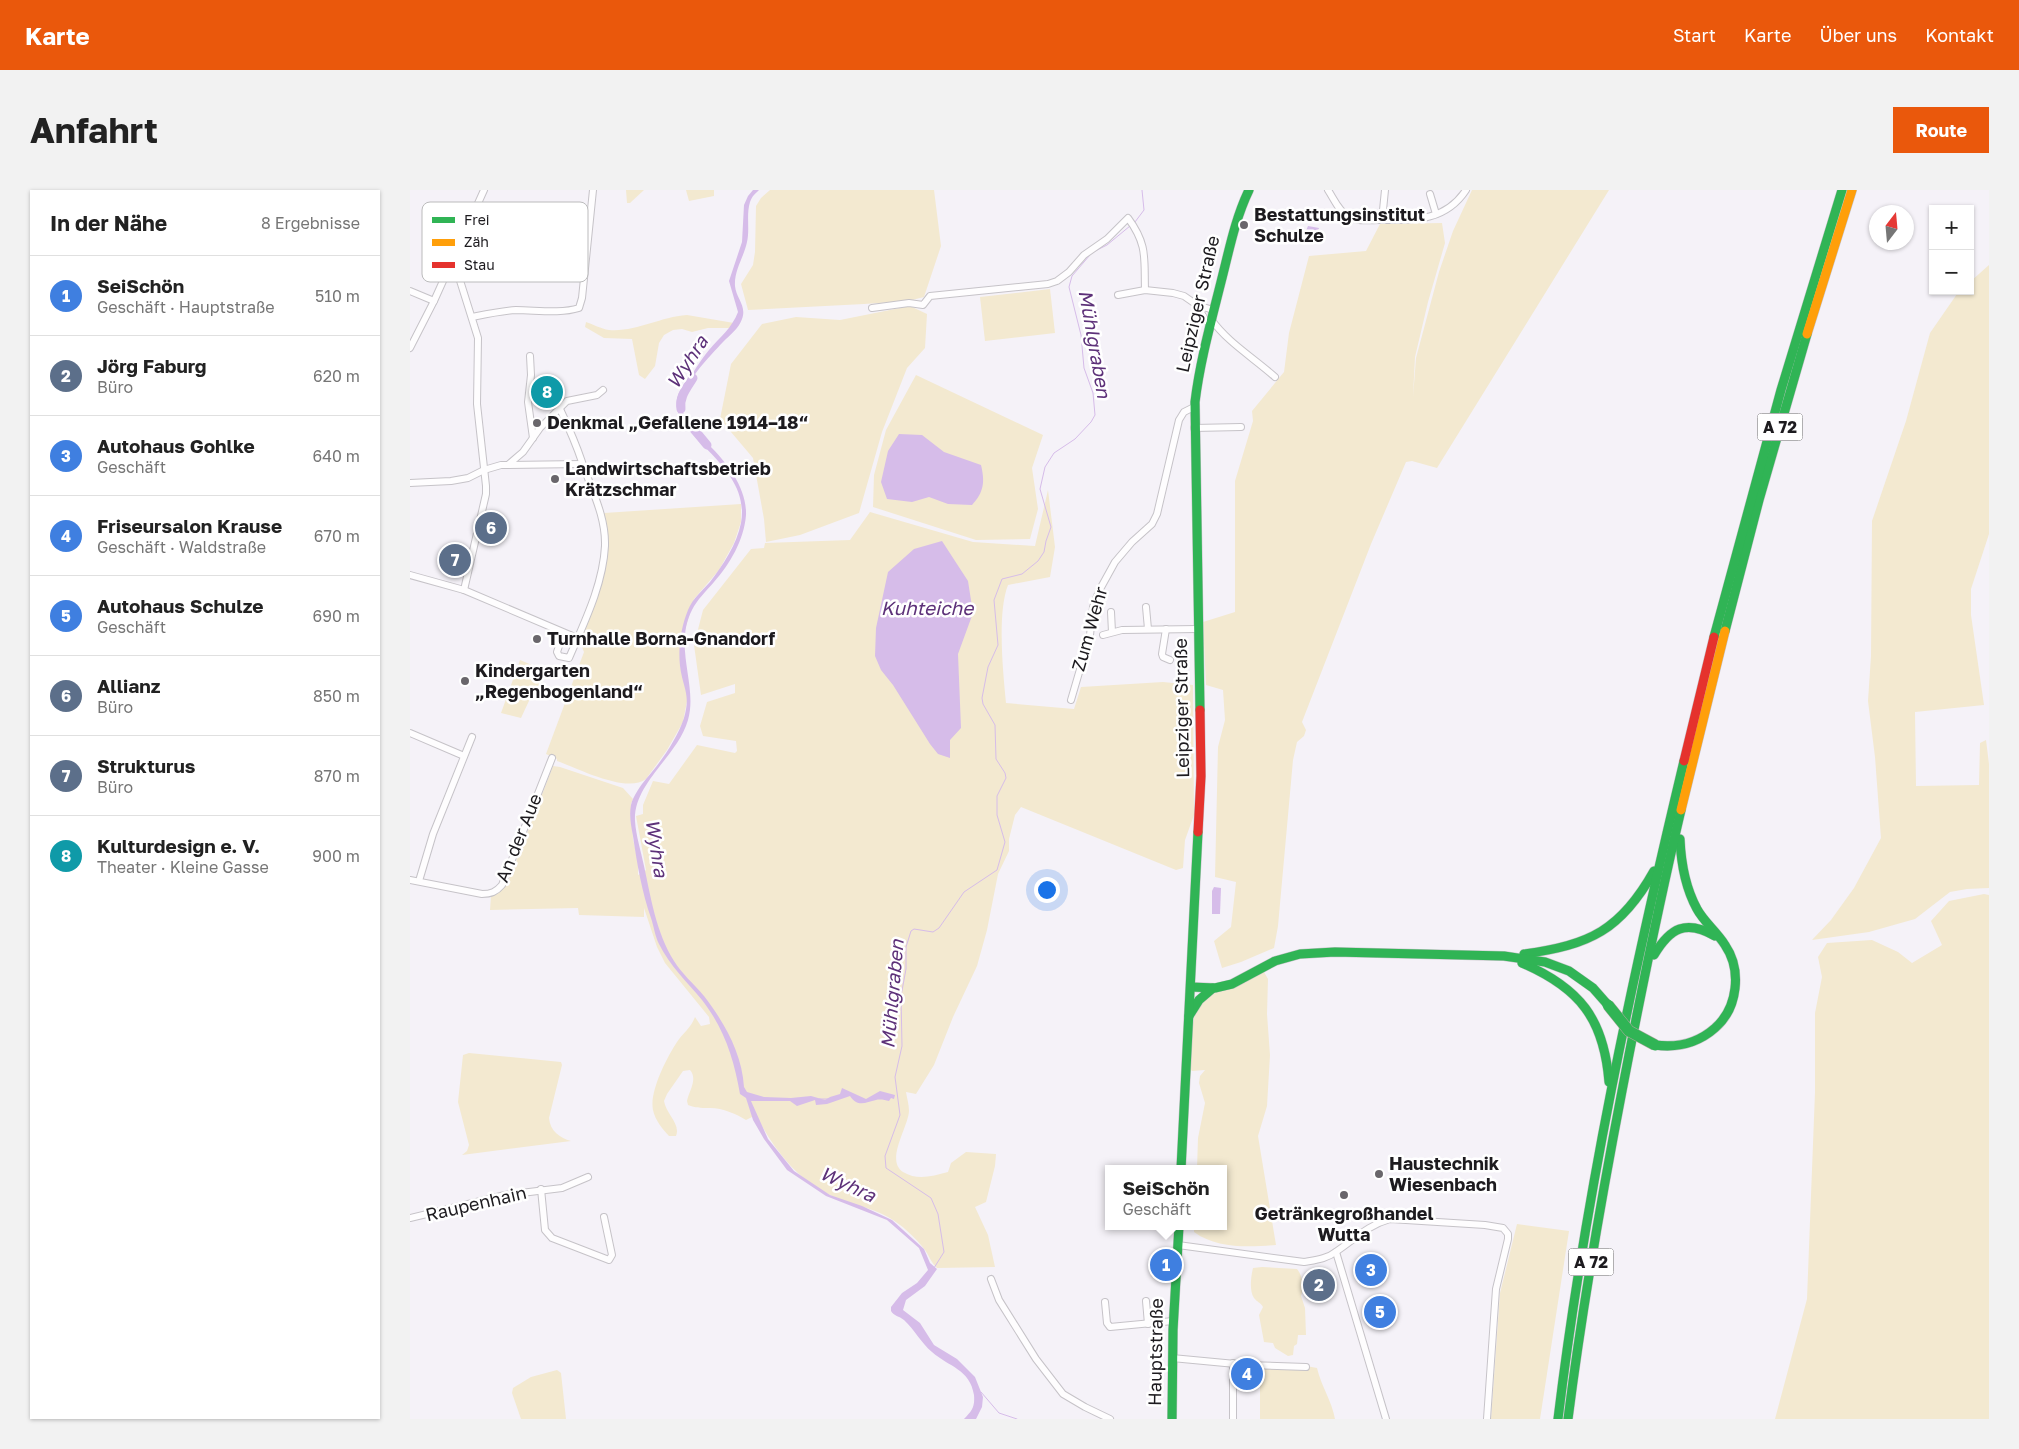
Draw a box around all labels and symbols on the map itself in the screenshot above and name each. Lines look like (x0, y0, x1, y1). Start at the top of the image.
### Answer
legend (422, 202, 588, 282)
place label: Bestattungsinstitut Schulze (1254, 203, 1425, 246)
north arrow (1869, 205, 1914, 250)
text: Frei (464, 211, 490, 228)
marker: Bestattungsinstitut Schulze (1238, 219, 1250, 231)
text: Zäh (464, 233, 489, 250)
street label: Leipziger Straße (1171, 233, 1223, 374)
text: Stau (464, 256, 495, 273)
water label: Mühlgraben (1075, 288, 1117, 401)
water label: Wyhra (661, 330, 713, 393)
pin: 8 (531, 373, 563, 411)
place label: Denkmal „Gefallene 1914–18“ (547, 411, 808, 433)
road number: A 72 (1758, 413, 1802, 440)
marker: Denkmal „Gefallene 1914–18“ (531, 417, 543, 429)
place label: Landwirtschaftsbetrieb Krätzschmar (565, 457, 771, 500)
marker: Landwirtschaftsbetrieb Krätzschmar (549, 473, 561, 485)
pin: 6 (475, 509, 507, 547)
pin: 7 (439, 541, 471, 579)
street label: Zum Wehr (1066, 584, 1112, 674)
water label: Kuhteiche (881, 596, 975, 619)
place label: Turnhalle Borna-Gnandorf (547, 627, 775, 649)
marker: Turnhalle Borna-Gnandorf (531, 633, 543, 645)
street label: Leipziger Straße (1169, 638, 1193, 778)
place label: Kindergarten „Regenbogenland“ (475, 659, 643, 702)
marker: Kindergarten „Regenbogenland“ (459, 675, 471, 687)
street label: An der Aue (490, 790, 546, 885)
water label: Wyhra (642, 817, 674, 880)
your location (1034, 877, 1060, 903)
water label: Mühlgraben (875, 937, 908, 1049)
place label: Haustechnik Wiesenbach (1389, 1152, 1500, 1195)
water label: Wyhra (817, 1161, 881, 1207)
marker: Haustechnik Wiesenbach (1373, 1168, 1385, 1180)
street label: Raupenhain (423, 1181, 528, 1225)
marker: Getränkegroßhandel Wutta (1338, 1189, 1350, 1201)
place label: Getränkegroßhandel Wutta (1254, 1202, 1434, 1245)
pin: 1 (1150, 1246, 1182, 1284)
road number: A 72 (1568, 1248, 1614, 1276)
pin: 3 (1355, 1251, 1387, 1289)
pin: 2 (1303, 1266, 1335, 1304)
pin: 5 (1364, 1293, 1396, 1331)
street label: Hauptstraße (1143, 1298, 1167, 1406)
pin: 4 (1231, 1355, 1263, 1393)

